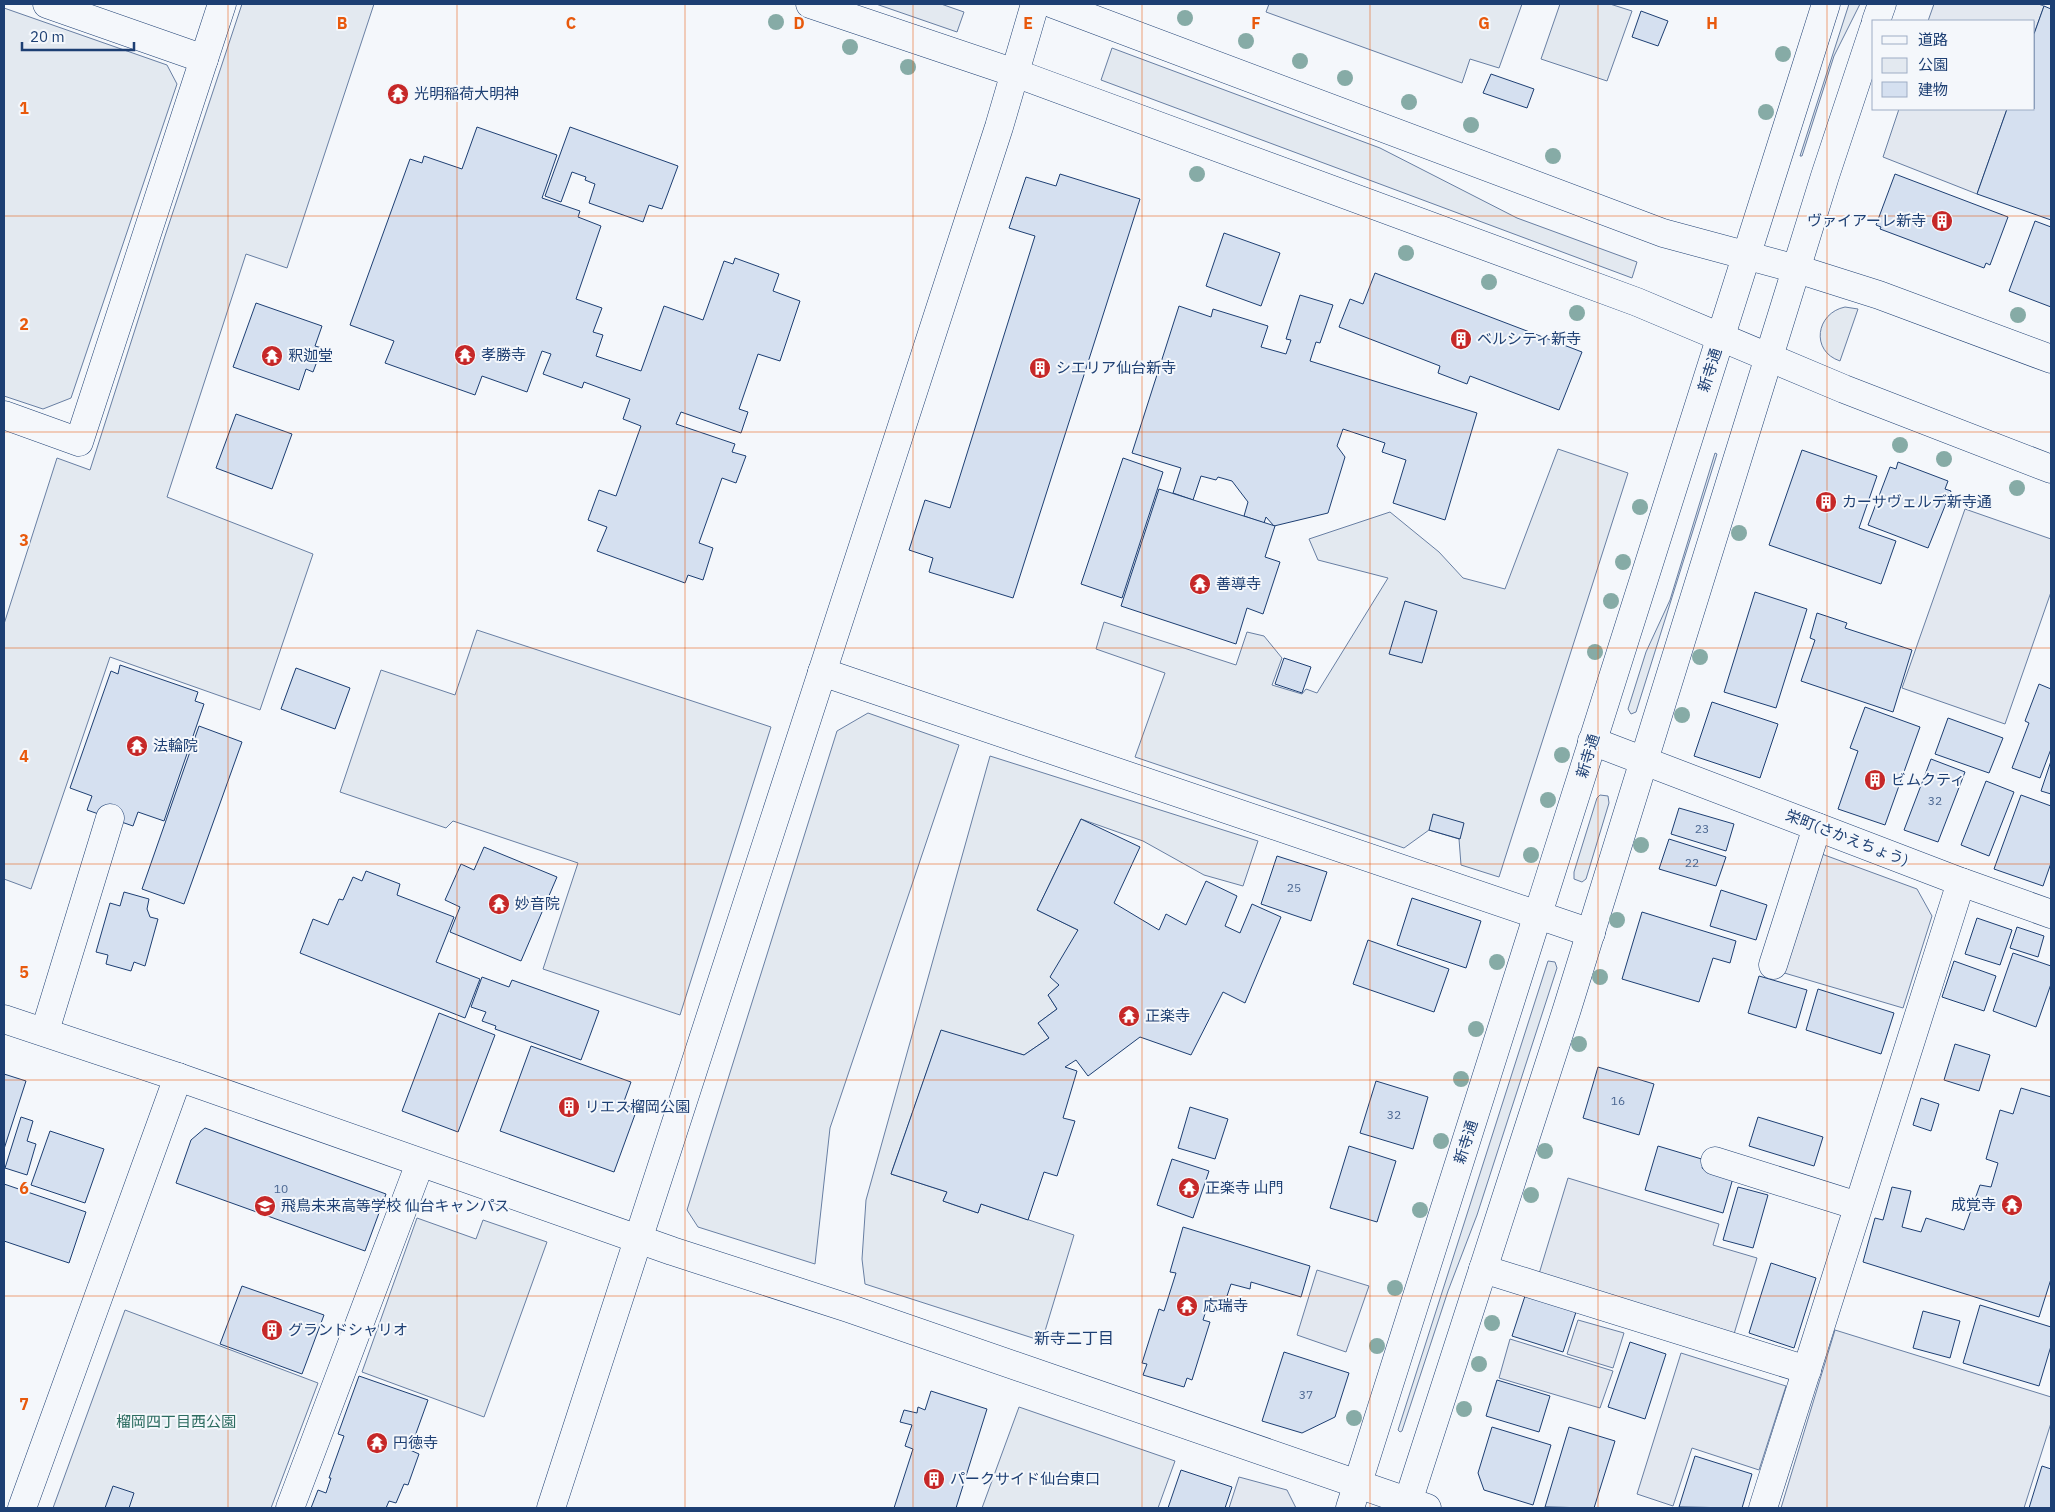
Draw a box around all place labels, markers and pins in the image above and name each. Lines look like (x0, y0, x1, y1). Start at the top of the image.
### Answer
temple icon: 光明稲荷大明神 (386, 82, 410, 106)
place label: 光明稲荷大明神 (414, 84, 519, 103)
building icon: ヴァイアーレ新寺 (1930, 209, 1954, 233)
place label: ヴァイアーレ新寺 (1807, 211, 1926, 230)
building icon: ベルシティ新寺 (1449, 327, 1473, 351)
place label: ベルシティ新寺 (1477, 329, 1581, 348)
temple icon: 孝勝寺 (453, 343, 477, 367)
temple icon: 釈迦堂 (260, 344, 284, 368)
place label: 孝勝寺 (481, 345, 526, 364)
place label: 釈迦堂 (288, 346, 333, 365)
building icon: シエリア仙台新寺 (1028, 356, 1052, 380)
place label: シエリア仙台新寺 (1056, 358, 1176, 377)
building icon: カーサヴェルデ新寺通 (1814, 490, 1838, 514)
place label: カーサヴェルデ新寺通 (1842, 492, 1992, 511)
temple icon: 善導寺 (1188, 572, 1212, 596)
place label: 善導寺 (1216, 574, 1261, 593)
temple icon: 法輪院 (125, 734, 149, 758)
place label: 法輪院 (153, 736, 198, 755)
building icon: ビムクティ (1863, 768, 1887, 792)
place label: ビムクティ (1891, 770, 1965, 789)
temple icon: 妙音院 (487, 892, 511, 916)
place label: 妙音院 (515, 894, 560, 913)
temple icon: 正楽寺 (1117, 1004, 1141, 1028)
place label: 正楽寺 (1145, 1006, 1190, 1025)
building icon: リエス榴岡公園 (557, 1095, 581, 1119)
place label: リエス榴岡公園 (585, 1097, 690, 1116)
temple icon: 正楽寺 山門 (1177, 1176, 1201, 1200)
place label: 正楽寺 山門 (1205, 1178, 1284, 1197)
temple icon: 成覚寺 (2000, 1193, 2024, 1217)
school or university icon: 飛鳥未来高等学校 仙台キャンパス (253, 1194, 277, 1218)
place label: 成覚寺 (1951, 1195, 1996, 1214)
place label: 飛鳥未来高等学校 仙台キャンパス (281, 1196, 510, 1215)
temple icon: 応瑞寺 (1175, 1294, 1199, 1318)
place label: 応瑞寺 (1203, 1296, 1248, 1315)
building icon: グランドシャリオ (260, 1318, 284, 1342)
place label: グランドシャリオ (288, 1320, 408, 1339)
temple icon: 円徳寺 (365, 1431, 389, 1455)
place label: 円徳寺 (393, 1433, 438, 1452)
building icon: パークサイド仙台東口 (922, 1467, 946, 1491)
place label: パークサイド仙台東口 (950, 1469, 1100, 1488)

